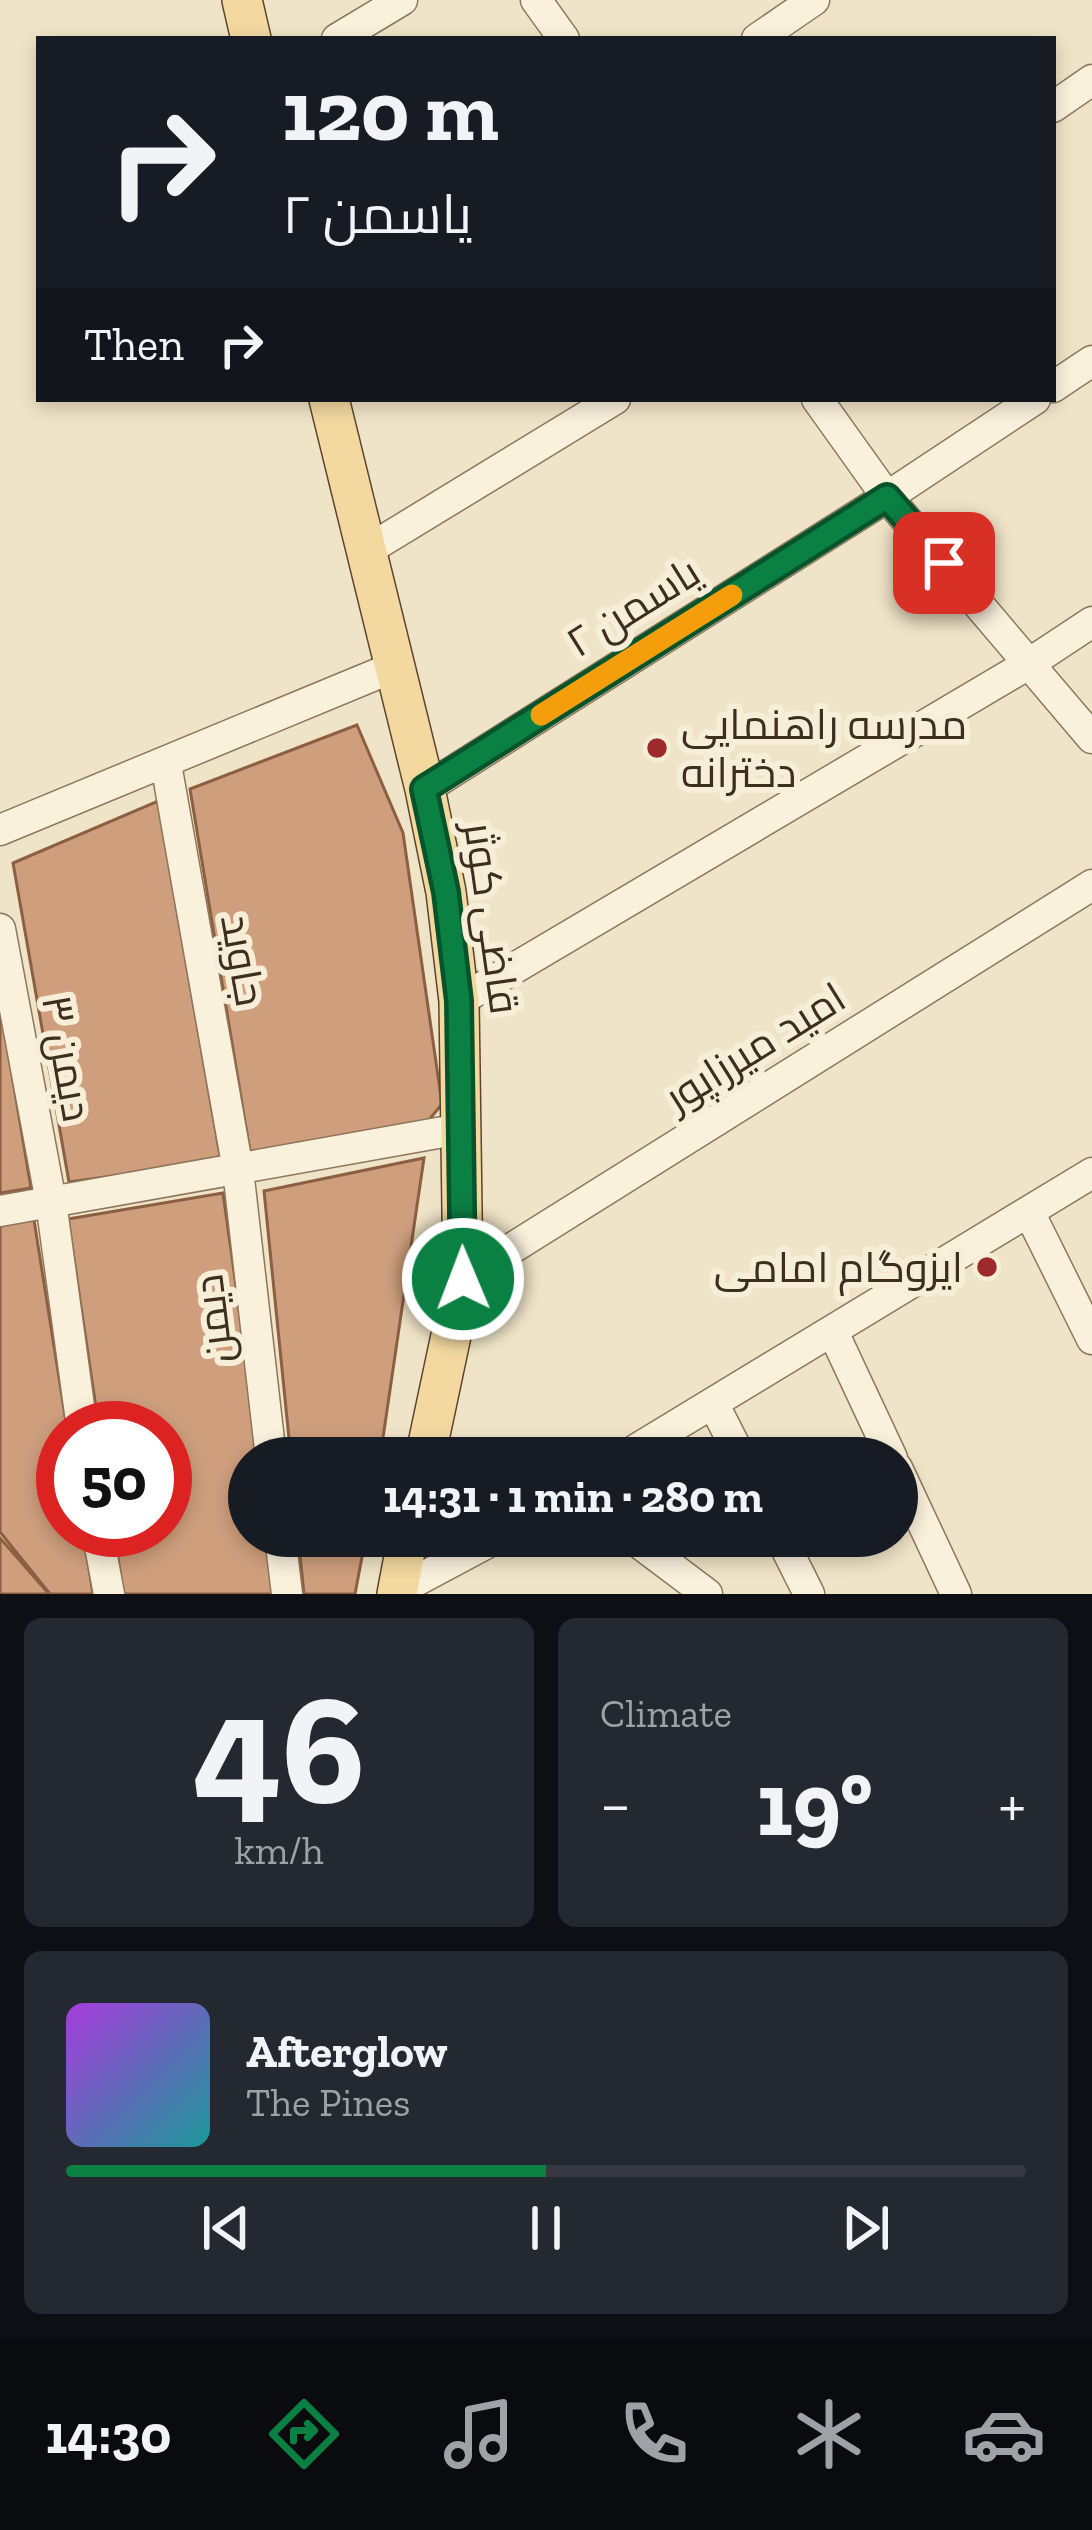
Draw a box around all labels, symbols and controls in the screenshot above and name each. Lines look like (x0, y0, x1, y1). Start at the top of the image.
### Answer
text: 120 m (282, 61, 499, 162)
icon: right (84, 84, 240, 240)
text: یاسمن ۲ (282, 182, 472, 247)
icon: right (208, 312, 274, 378)
text: Then (84, 318, 184, 372)
pin (893, 512, 995, 614)
icon: arrive (911, 530, 977, 596)
street label: یاسمن ۲ (557, 546, 709, 668)
place label: مدرسه راهنمایی دخترانه (681, 699, 967, 798)
marker: مدرسه راهنمایی دخترانه (644, 735, 670, 761)
street label: قاضی کوثر (453, 817, 531, 1017)
street label: جاوید (210, 910, 276, 1010)
street label: امید میرزاپور (654, 971, 856, 1125)
street label: دیمن ۳ (31, 991, 103, 1125)
position arrow (400, 1216, 526, 1342)
place label: ایزوگام امامی (714, 1242, 963, 1296)
marker: ایزوگام امامی (974, 1254, 1000, 1280)
street label: دیمن (182, 1272, 244, 1366)
speed limit sign: 50 (36, 1401, 192, 1557)
text: 14:31 · 1 min · 280 m (383, 1470, 763, 1524)
text: 46 (193, 1655, 365, 1842)
text: Climate (600, 1690, 732, 1737)
text: 19° (756, 1750, 873, 1858)
text: − (600, 1765, 631, 1844)
text: + (998, 1765, 1026, 1844)
text: km/h (235, 1827, 324, 1874)
text: Afterglow (246, 2025, 447, 2079)
text: The Pines (246, 2079, 410, 2126)
icon: previous (193, 2195, 259, 2261)
icon: pause (513, 2195, 579, 2261)
icon: next (833, 2195, 899, 2261)
icon: directions (262, 2392, 346, 2476)
icon: music (437, 2392, 521, 2476)
icon: phone (612, 2392, 696, 2476)
icon: climate (787, 2392, 871, 2476)
icon: car (962, 2392, 1046, 2476)
text: 14:30 (46, 2402, 171, 2467)

